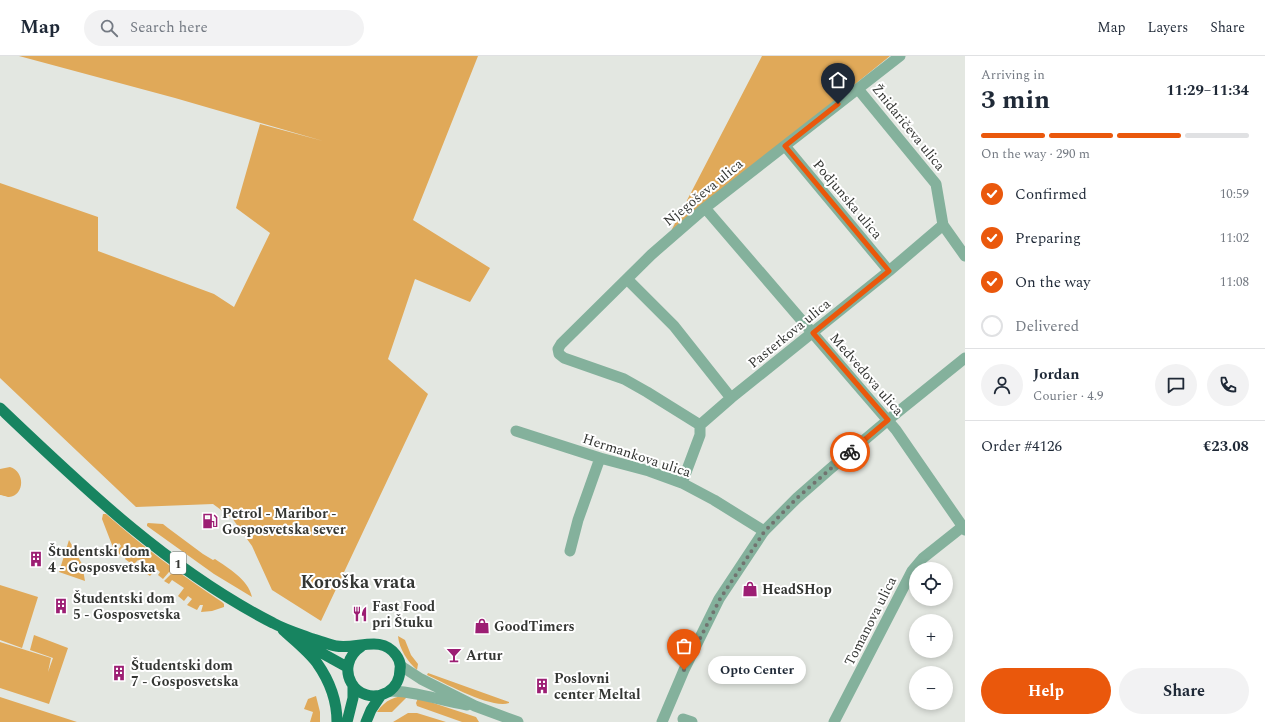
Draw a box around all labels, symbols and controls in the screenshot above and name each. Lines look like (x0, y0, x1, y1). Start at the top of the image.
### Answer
search box (84, 10, 364, 46)
text: Map (20, 13, 60, 42)
text: Search here (130, 16, 208, 39)
icon: search (98, 17, 120, 39)
text: Map (1097, 17, 1126, 38)
text: Layers (1148, 17, 1188, 38)
text: Share (1210, 17, 1245, 38)
pin (821, 63, 855, 104)
text: Arriving in (981, 65, 1045, 85)
icon: home (827, 69, 849, 91)
street label: Žnidaričeva ulica (867, 79, 950, 175)
text: 11:29–11:34 (1166, 79, 1249, 102)
text: 3 min (981, 80, 1050, 120)
text: On the way · 290 m (981, 144, 1090, 164)
street label: Njegoševa ulica (659, 154, 748, 231)
street label: Podjunska ulica (808, 155, 887, 244)
icon: check (981, 183, 1003, 205)
text: Confirmed (1015, 183, 1087, 206)
text: 10:59 (1220, 184, 1249, 204)
icon: check (981, 227, 1003, 249)
text: Preparing (1015, 227, 1081, 250)
text: 11:02 (1220, 228, 1249, 248)
icon: check (981, 271, 1003, 293)
text: On the way (1015, 271, 1090, 294)
text: 11:08 (1220, 272, 1249, 292)
street label: Pasterkova ulica (744, 293, 835, 373)
text: Delivered (1015, 315, 1079, 338)
street label: Medvedova ulica (825, 328, 909, 421)
text: Jordan (1033, 363, 1080, 386)
button: person (981, 364, 1023, 406)
button: chat (1155, 364, 1197, 406)
button: phone (1207, 364, 1249, 406)
text: Courier · 4.9 (1033, 386, 1103, 406)
street label: Hermankova ulica (580, 428, 694, 483)
courier (830, 432, 870, 472)
text: Order #4126 (981, 435, 1062, 458)
text: €23.08 (1203, 435, 1249, 458)
icon: bike (839, 441, 861, 463)
place label: Petrol - Maribor - Gosposvetska sever (222, 503, 346, 540)
fuel station icon: Petrol - Maribor - Gosposvetska sever (201, 512, 219, 530)
place label: Študentski dom 4 - Gosposvetska (48, 541, 156, 578)
building icon: Študentski dom 4 - Gosposvetska (27, 550, 45, 568)
road number: 1 (170, 552, 186, 574)
map controls (909, 562, 953, 710)
button: locate (909, 562, 953, 606)
district label: Koroška vrata (300, 569, 416, 596)
street label: Tomanova ulica (839, 573, 902, 670)
place label: HeadSHop (762, 579, 832, 600)
shop icon: HeadSHop (741, 580, 759, 598)
place label: Študentski dom 5 - Gosposvetska (73, 588, 181, 625)
place label: Fast Food pri Štuku (372, 596, 435, 633)
building icon: Študentski dom 5 - Gosposvetska (52, 597, 70, 615)
restaurant icon: Fast Food pri Štuku (351, 605, 369, 623)
button: + (909, 614, 953, 658)
place label: GoodTimers (494, 616, 575, 637)
shop icon: GoodTimers (473, 617, 491, 635)
pin (667, 629, 701, 670)
icon: bag (673, 635, 695, 657)
place label: Artur (466, 645, 502, 666)
bar icon: Artur (445, 646, 463, 664)
place label: Študentski dom 7 - Gosposvetska (131, 655, 239, 692)
callout: Opto Center (708, 656, 806, 684)
text: Opto Center (720, 660, 794, 680)
building icon: Študentski dom 7 - Gosposvetska (110, 664, 128, 682)
button: − (909, 666, 953, 710)
place label: Poslovni center Meltal (554, 668, 641, 705)
button: Help (981, 668, 1111, 714)
button: Share (1119, 668, 1249, 714)
building icon: Poslovni center Meltal (533, 677, 551, 695)

